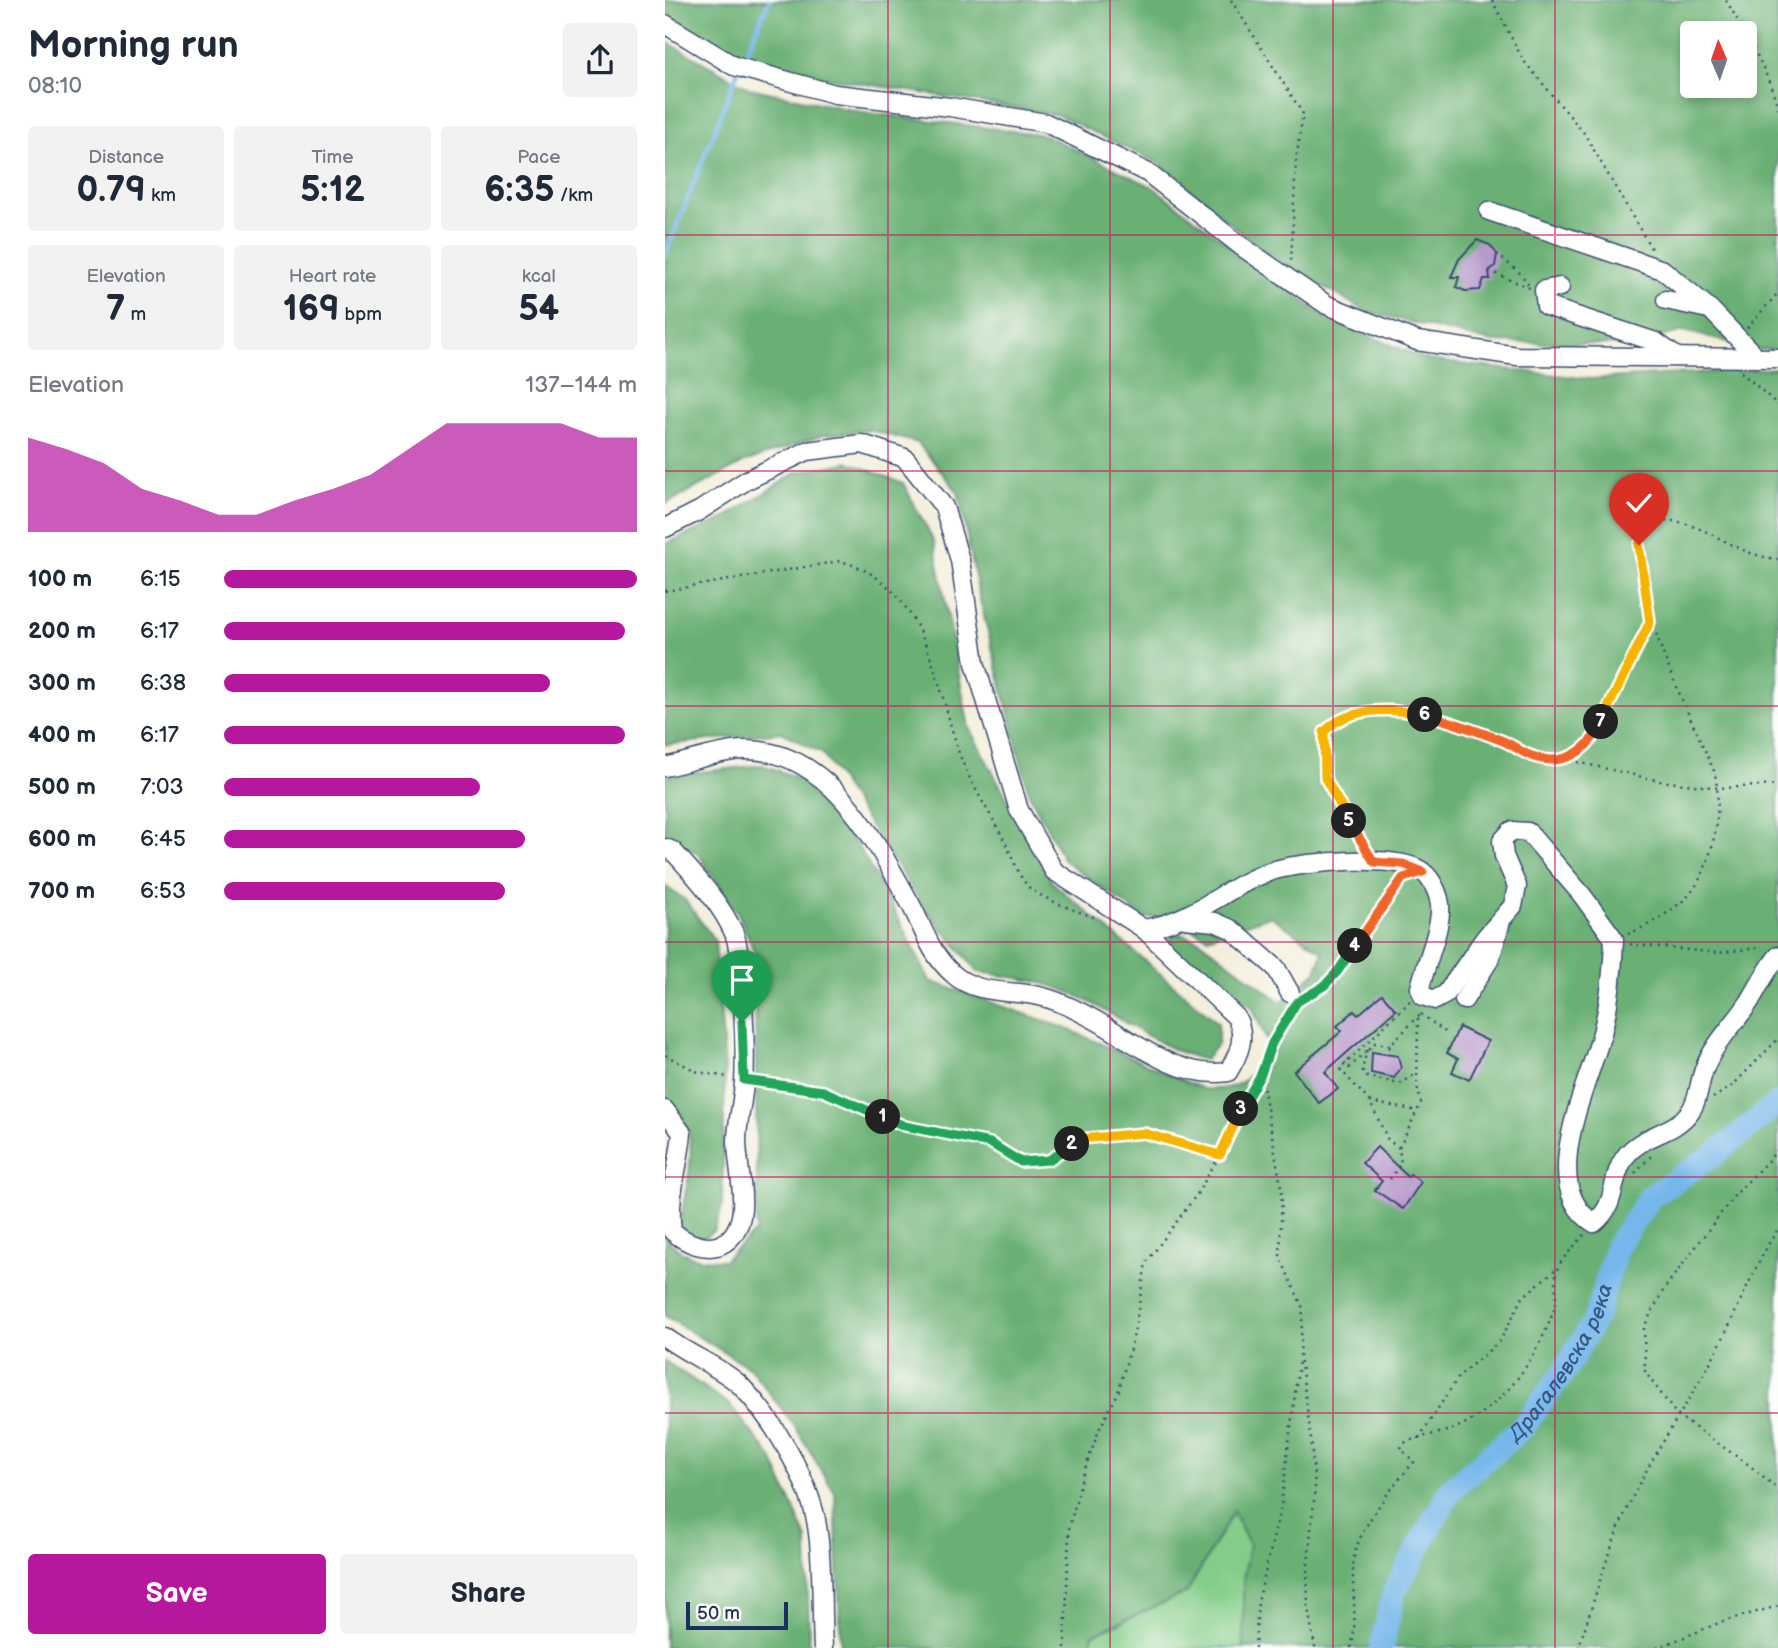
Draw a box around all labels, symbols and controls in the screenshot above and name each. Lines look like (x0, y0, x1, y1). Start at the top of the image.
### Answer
north arrow (1680, 21, 1757, 98)
map controls (1680, 21, 1757, 98)
text: Morning run (28, 23, 239, 68)
button: share (563, 23, 637, 97)
text: 08:10 (28, 72, 82, 100)
text: Distance (88, 146, 164, 169)
text: Time (311, 146, 354, 169)
text: Pace (517, 146, 560, 169)
text: 0.79 (76, 169, 146, 212)
text: 5:12 (300, 169, 365, 212)
text: 6:35 (484, 169, 555, 212)
text: km (146, 184, 176, 207)
text: /km (555, 184, 593, 207)
text: Elevation (87, 265, 166, 288)
text: Heart rate (289, 265, 376, 288)
text: kcal (522, 265, 556, 288)
text: 7 (106, 288, 125, 331)
text: 169 (283, 288, 339, 331)
text: 54 (518, 288, 559, 331)
text: m (125, 303, 146, 326)
text: bpm (339, 303, 382, 326)
text: Elevation (28, 371, 124, 399)
text: 137–144 m (525, 371, 637, 399)
pin (1609, 473, 1669, 545)
icon: check (1620, 484, 1658, 522)
text: 100 m (28, 565, 92, 593)
text: 6:15 (140, 565, 181, 593)
text: 200 m (28, 617, 96, 645)
text: 6:17 (140, 617, 179, 645)
text: 300 m (28, 669, 96, 697)
text: 6:38 (140, 669, 186, 697)
pin: 6 (1407, 698, 1443, 732)
text: 6 (1419, 703, 1430, 726)
pin: 7 (1583, 704, 1619, 740)
text: 7 (1595, 710, 1606, 733)
text: 400 m (28, 721, 96, 749)
text: 6:17 (140, 721, 179, 749)
text: 500 m (28, 773, 96, 801)
text: 7:03 (140, 773, 184, 801)
pin: 5 (1331, 804, 1367, 838)
text: 5 (1343, 809, 1354, 832)
text: 600 m (28, 825, 96, 853)
text: 6:45 (140, 825, 186, 853)
text: 700 m (28, 877, 95, 905)
text: 6:53 (140, 877, 186, 905)
pin: 4 (1337, 928, 1373, 964)
text: 4 (1349, 934, 1360, 957)
pin (712, 950, 772, 1022)
icon: arrive (723, 961, 761, 999)
pin: 3 (1223, 1092, 1259, 1126)
text: 3 (1235, 1097, 1246, 1120)
pin: 1 (865, 1100, 900, 1134)
text: 1 (879, 1105, 887, 1128)
pin: 2 (1055, 1126, 1089, 1162)
text: 2 (1066, 1132, 1077, 1155)
water label: Драгалевска река (1502, 1281, 1618, 1447)
button: Save (28, 1554, 326, 1634)
button: Share (340, 1554, 637, 1634)
scale bar (686, 1599, 787, 1631)
text: 50 m (697, 1602, 740, 1625)

